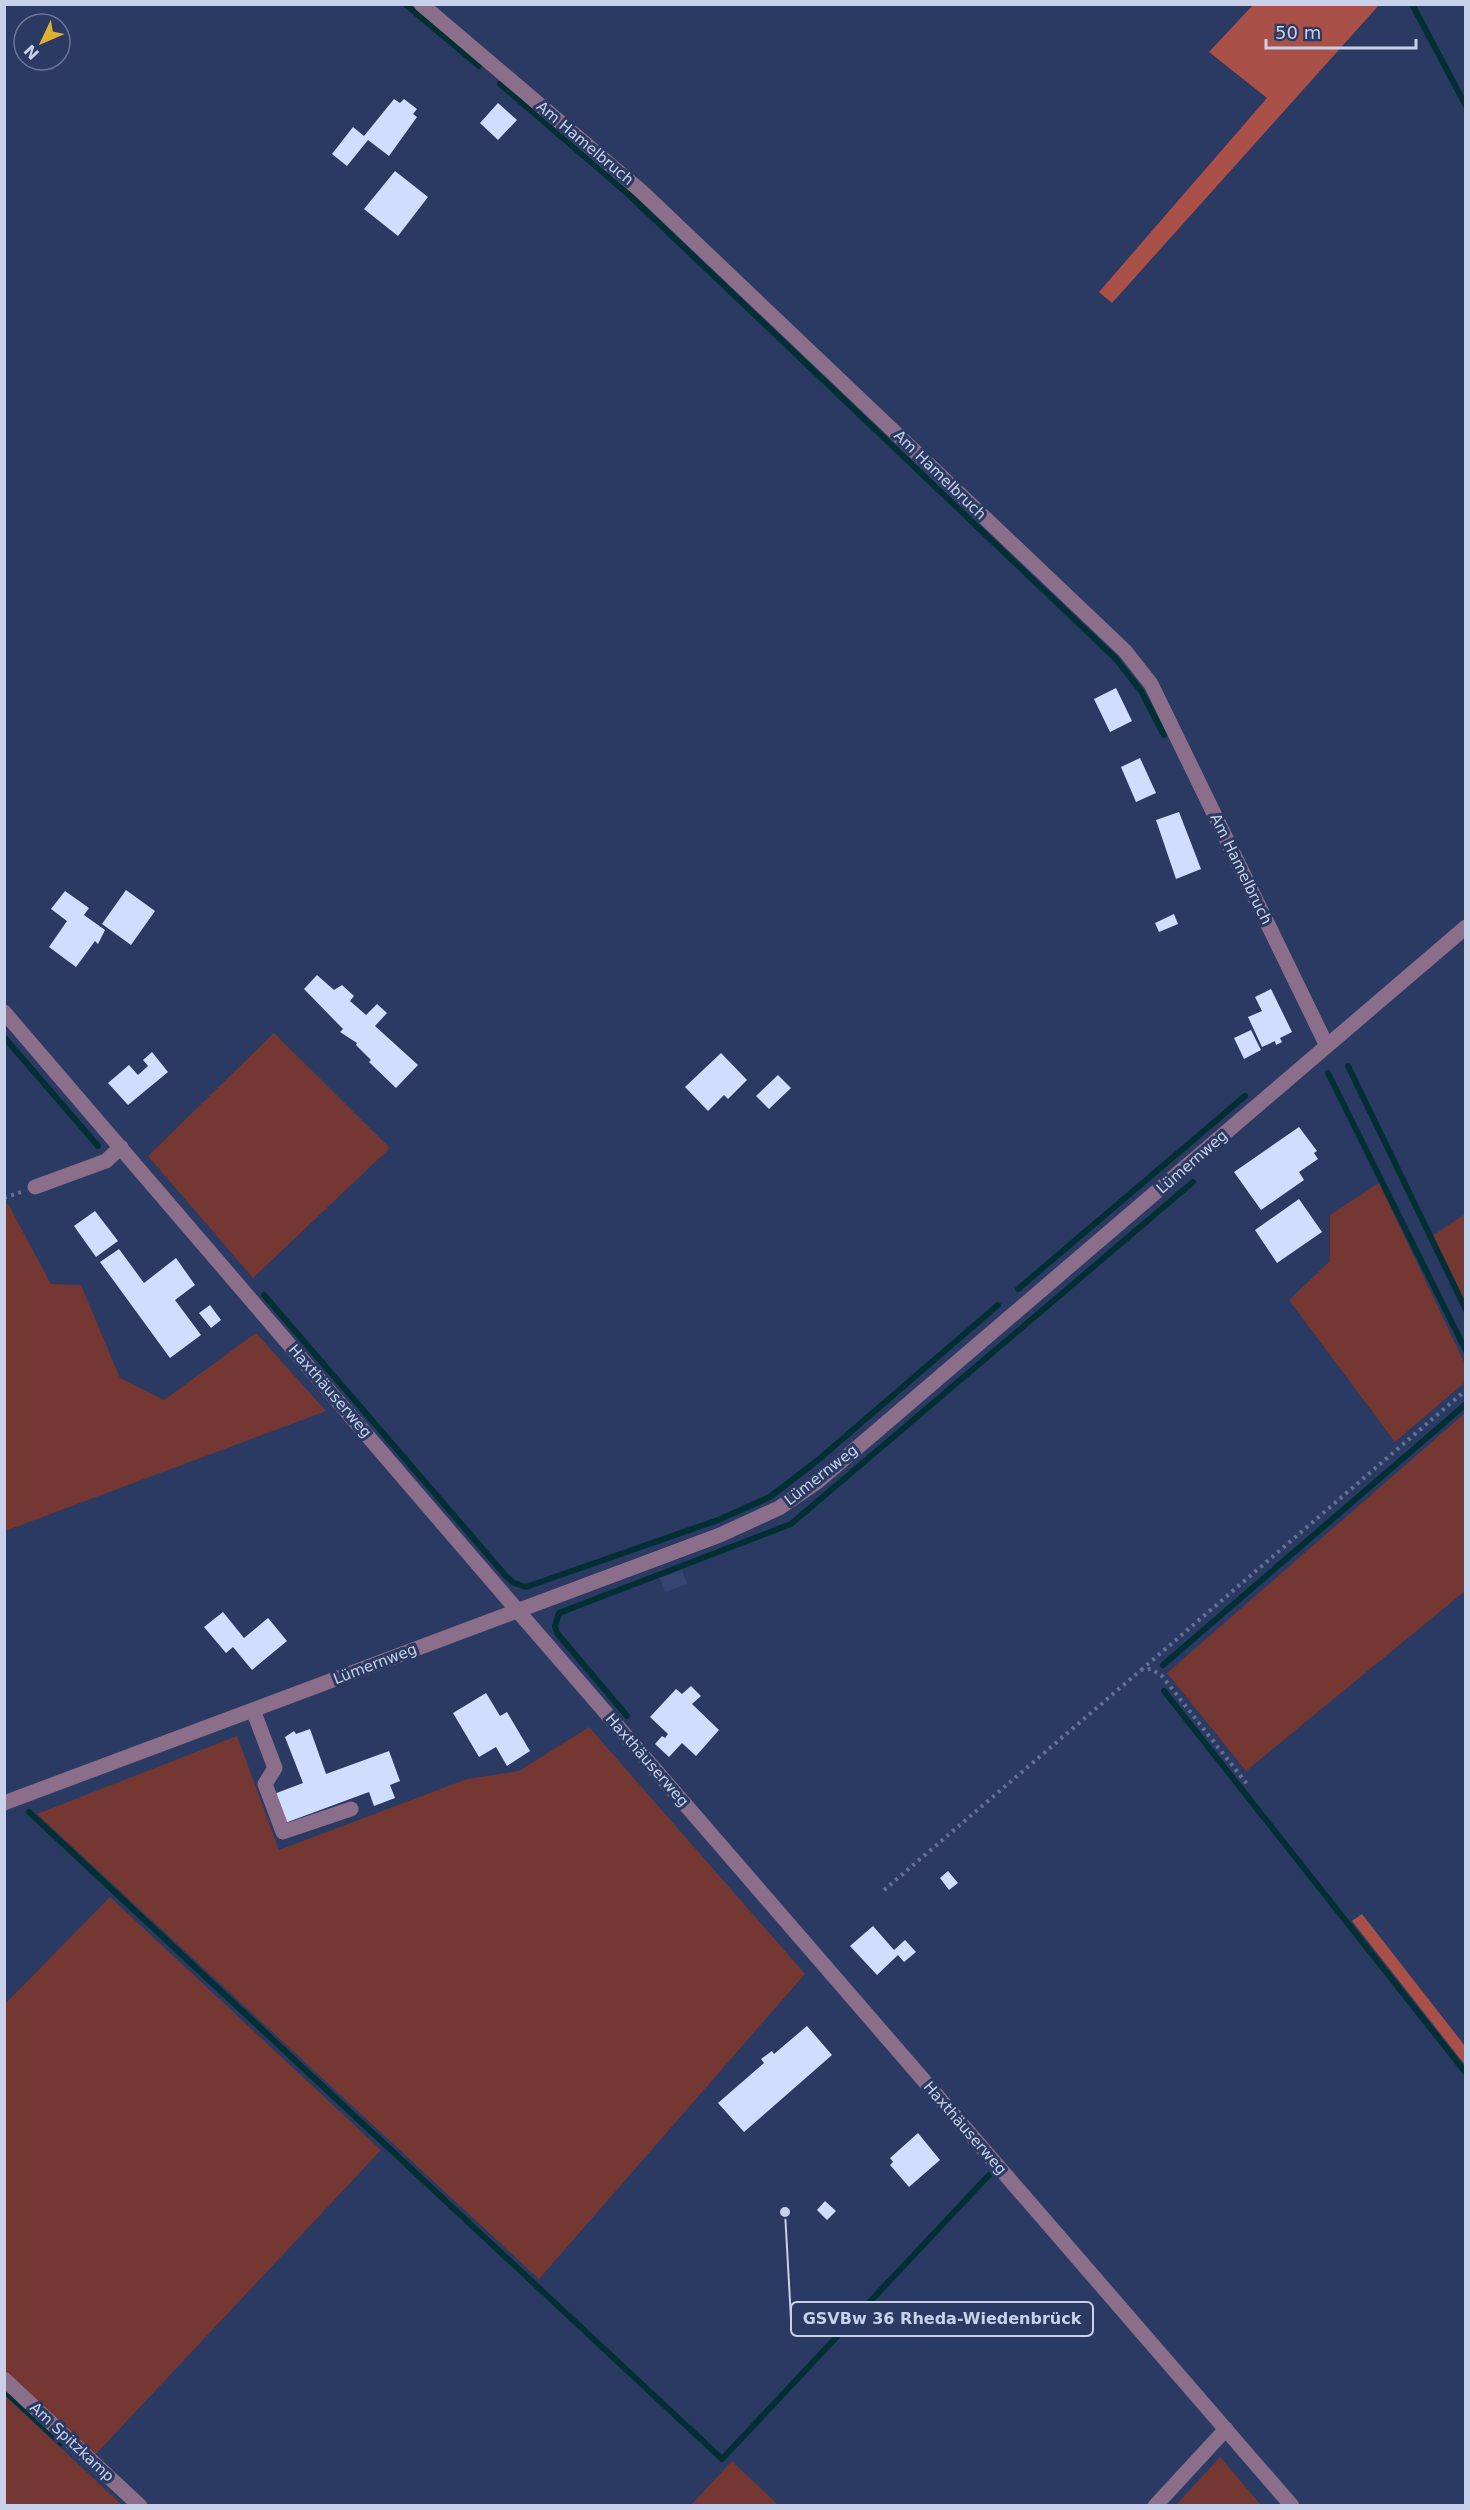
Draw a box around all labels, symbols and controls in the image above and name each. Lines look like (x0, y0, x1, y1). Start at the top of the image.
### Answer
north arrow (12, 12, 72, 72)
scale bar (1266, 12, 1416, 50)
text: 50 m (1275, 22, 1321, 43)
text: N (20, 41, 43, 63)
street label: Am Hamelbruch (533, 97, 637, 189)
street label: Am Hamelbruch (890, 426, 990, 524)
street label: Am Hamelbruch (1206, 811, 1276, 927)
street label: Lümernweg (1153, 1126, 1231, 1198)
street label: Haxthäuserweg (285, 1341, 375, 1441)
street label: Lümernweg (781, 1441, 861, 1509)
street label: Lümernweg (331, 1640, 419, 1688)
street label: Haxthäuserweg (602, 1710, 692, 1810)
street label: Haxthäuserweg (920, 2078, 1010, 2178)
callout: GSVBw 36 Rheda-Wiedenbrück (791, 2302, 1093, 2336)
text: GSVBw 36 Rheda-Wiedenbrück (803, 2309, 1082, 2328)
street label: Am Spitzkamp (26, 2398, 118, 2486)

